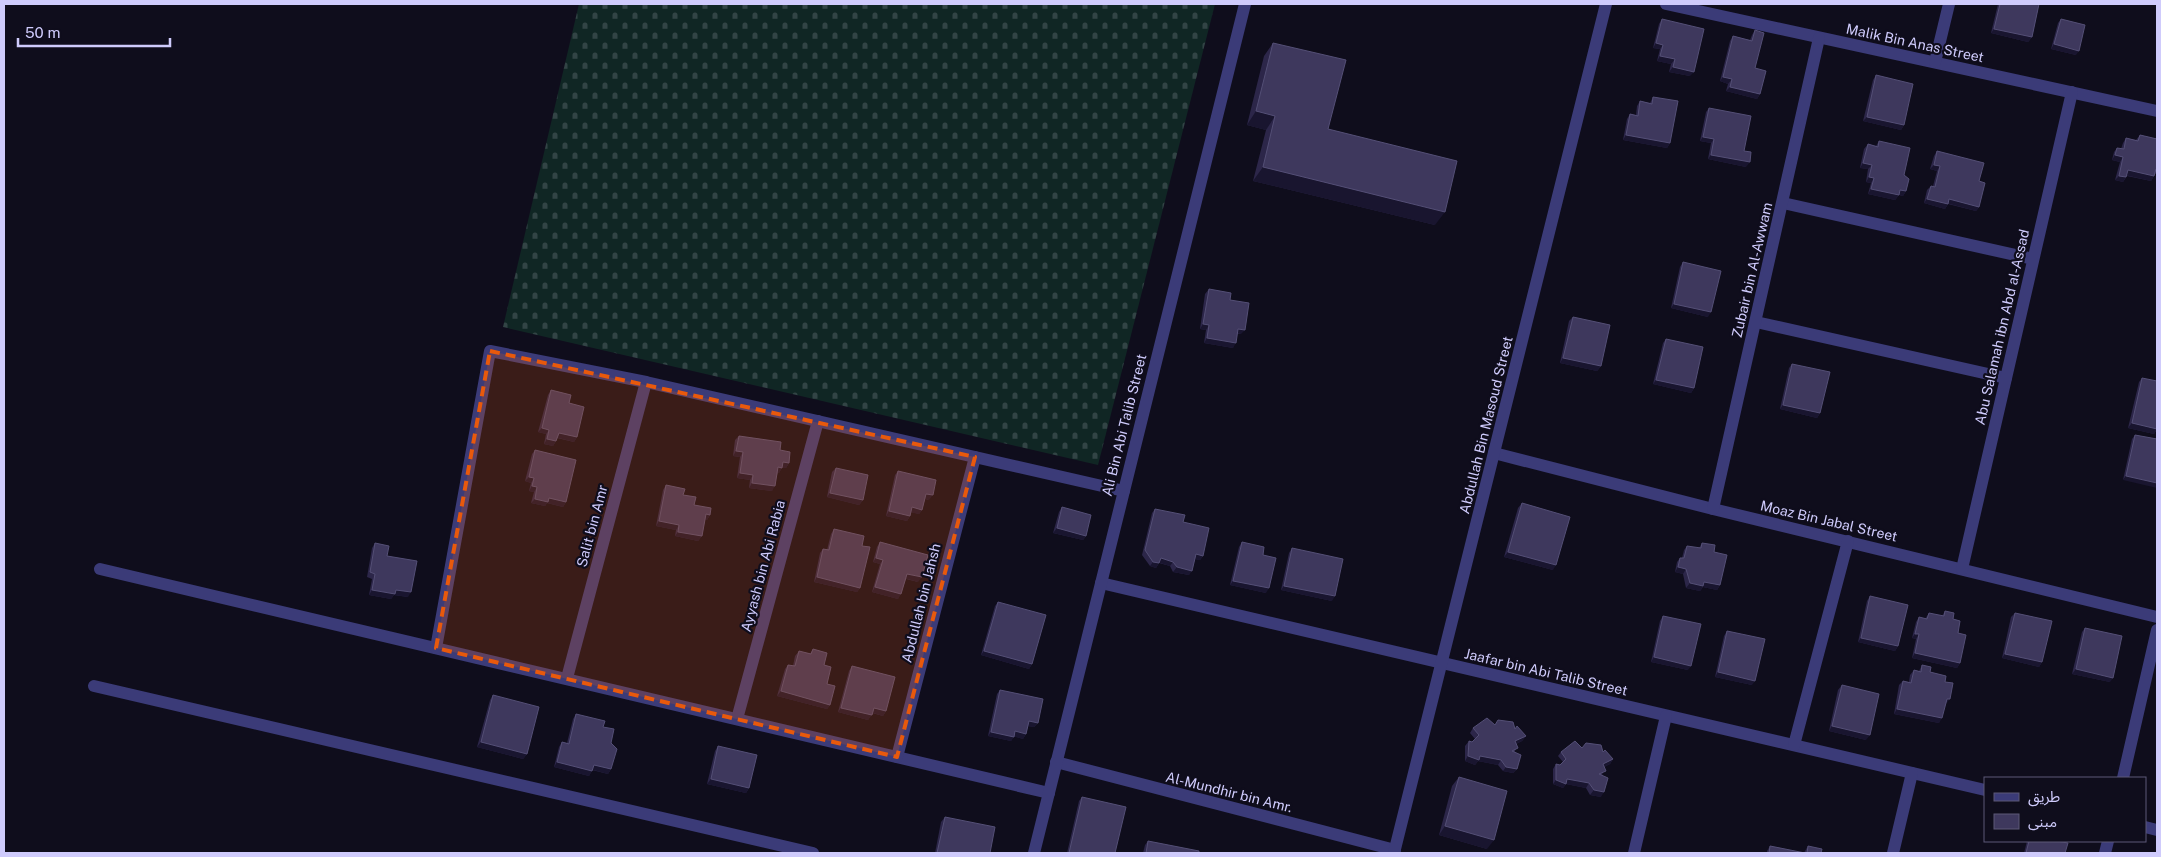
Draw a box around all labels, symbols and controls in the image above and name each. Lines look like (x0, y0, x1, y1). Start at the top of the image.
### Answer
scale bar (18, 15, 170, 47)
street label: Malik Bin Anas Street (1845, 21, 1985, 65)
text: 50 m (25, 24, 60, 41)
street label: Zubair bin Al-Awwam (1729, 201, 1775, 339)
street label: Abu Salamah ibn Abd al-Assad (1972, 228, 2032, 426)
street label: Abdullah Bin Masoud Street (1456, 335, 1516, 515)
street label: Ali Bin Abi Talib Street (1099, 352, 1149, 498)
street label: Salit bin Amr (573, 483, 611, 569)
street label: Moaz Bin Jabal Street (1759, 497, 1899, 545)
street label: Ayyash bin Abi Rabia (738, 499, 788, 633)
street label: Abdullah bin Jahsh (898, 542, 944, 664)
street label: Jaafar bin Abi Talib Street (1463, 645, 1629, 699)
street label: Al-Mundhir bin Amr. (1164, 769, 1294, 815)
legend (1984, 777, 2146, 842)
text: طريق (2028, 788, 2060, 807)
text: مبنى (2028, 813, 2057, 831)

